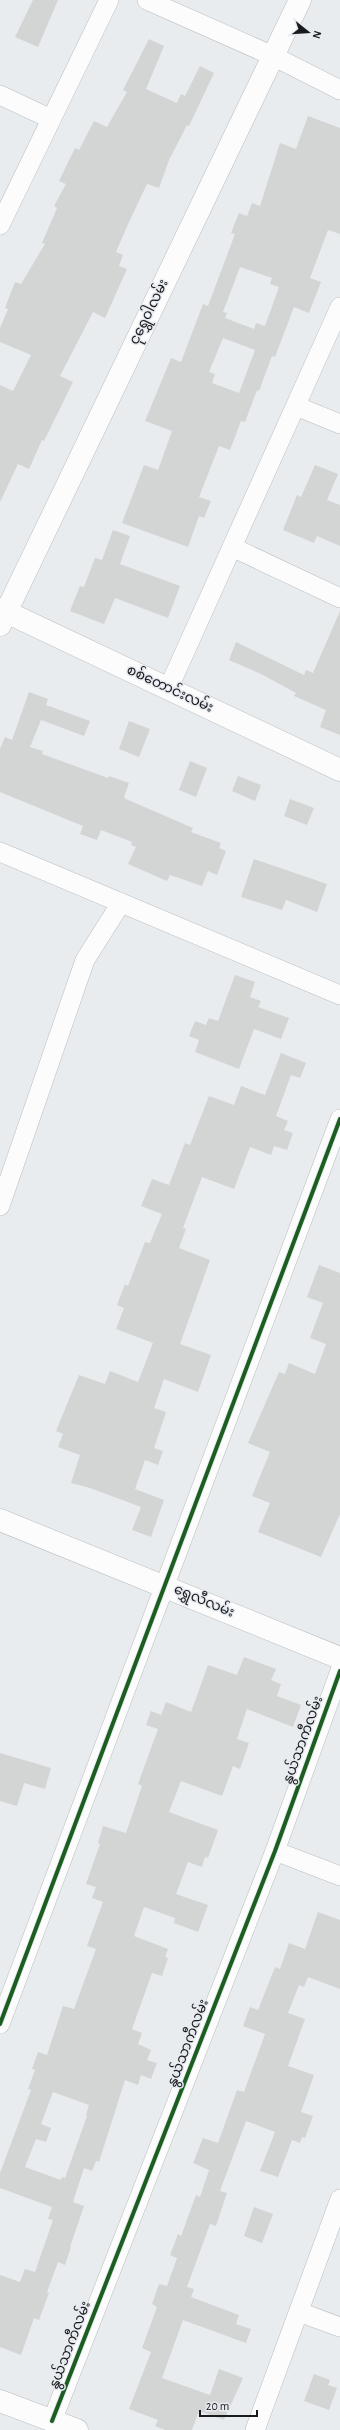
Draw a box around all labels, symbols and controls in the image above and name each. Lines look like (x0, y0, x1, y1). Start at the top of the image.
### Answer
north arrow (288, 12, 328, 52)
text: N (311, 30, 323, 40)
street label: ငုရွှေဝါလမ်း (124, 275, 174, 349)
street label: စစ်တောင်းလမ်း (125, 659, 217, 715)
street label: ရွှေလီလမ်း (170, 1578, 238, 1624)
street label: နွယ်သာကီလမ်း (277, 1693, 328, 1787)
street label: နွယ်သာကီလမ်း (161, 1996, 214, 2090)
street label: နွယ်သာကီလမ်း (43, 2298, 96, 2392)
scale bar (200, 2392, 257, 2418)
text: 20 m (206, 2400, 229, 2412)

